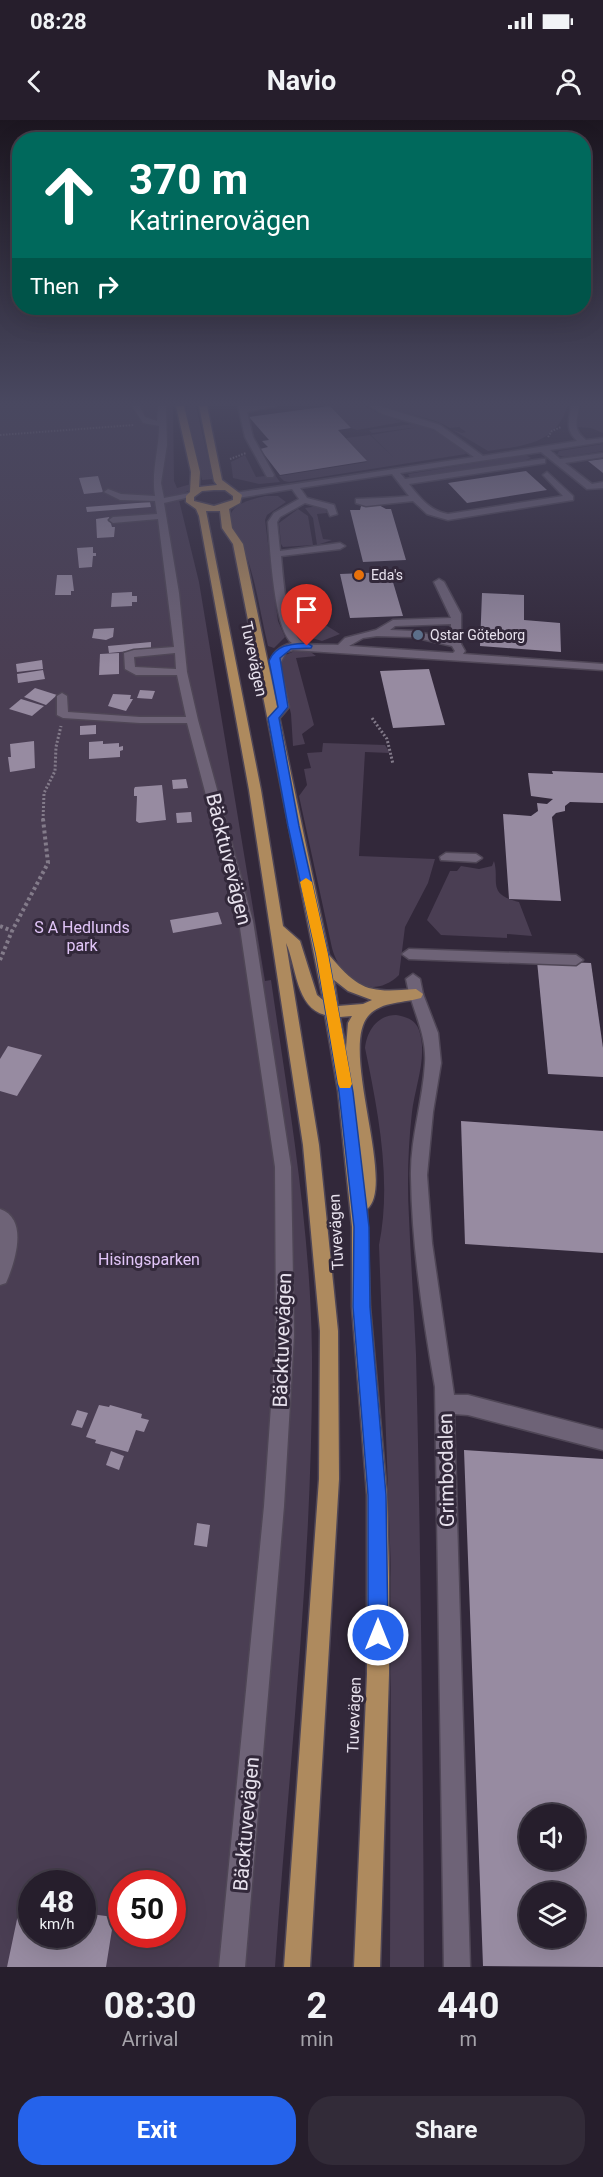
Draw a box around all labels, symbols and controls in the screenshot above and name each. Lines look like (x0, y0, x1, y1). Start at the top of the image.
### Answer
text: 08:28 (30, 9, 87, 34)
icon: back (18, 65, 51, 98)
text: Navio (267, 65, 336, 97)
icon: person (552, 65, 585, 98)
text: 370 m (129, 155, 248, 204)
icon: ahead (30, 156, 108, 234)
text: Katrinerovägen (129, 205, 310, 237)
icon: right (91, 270, 124, 303)
text: Then (30, 274, 79, 299)
place label: Eda's (371, 567, 403, 583)
marker: Eda's (352, 568, 366, 582)
pin (281, 584, 332, 646)
icon: arrive (290, 593, 323, 626)
street label: Tuvevägen (237, 620, 271, 698)
place label: Qstar Göteborg (430, 627, 525, 643)
marker: Qstar Göteborg (411, 628, 425, 642)
street label: Bäcktuvevägen (201, 791, 257, 927)
park label: S A Hedlunds park (34, 918, 130, 955)
street label: Tuvevägen (325, 1193, 347, 1271)
park label: Hisingsparken (98, 1250, 200, 1269)
street label: Bäcktuvevägen (268, 1272, 296, 1408)
street label: Grimbodalen (433, 1413, 459, 1527)
position arrow (346, 1603, 410, 1667)
street label: Tuvevägen (343, 1677, 365, 1753)
street label: Bäcktuvevägen (228, 1756, 264, 1892)
map controls (519, 1804, 585, 1948)
button: sound (519, 1804, 585, 1870)
speed limit sign: 50 (108, 1870, 186, 1948)
button: layers (519, 1882, 585, 1948)
text: 48 (40, 1884, 74, 1919)
text: km/h (39, 1915, 75, 1933)
text: 08:30 (104, 1985, 196, 2027)
text: 2 (307, 1985, 327, 2027)
text: 440 (437, 1985, 499, 2027)
text: Arrival (122, 2027, 178, 2051)
text: min (300, 2027, 334, 2051)
text: m (460, 2027, 477, 2051)
button: Exit (18, 2096, 296, 2165)
button: Share (308, 2096, 585, 2165)

